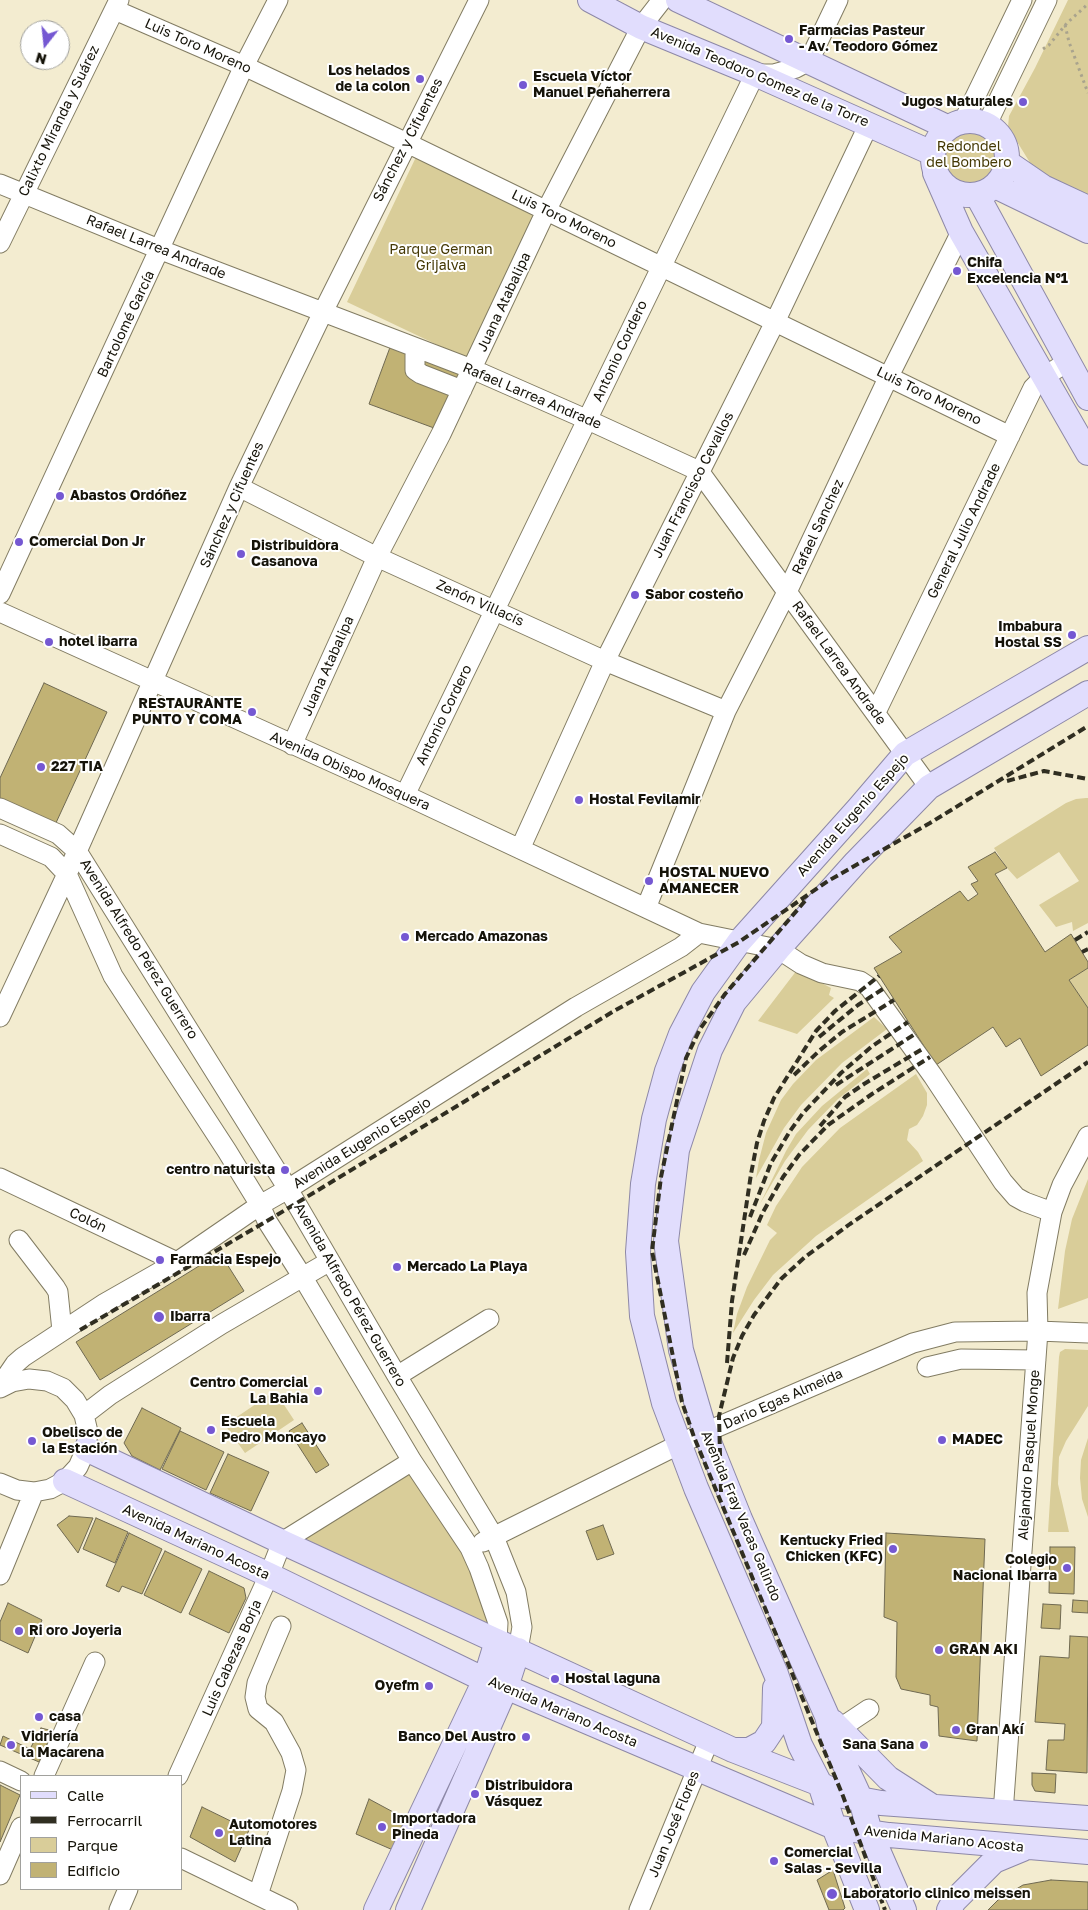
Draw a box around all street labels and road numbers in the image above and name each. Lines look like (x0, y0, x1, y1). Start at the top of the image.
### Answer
street label: Luis Toro Moreno (142, 15, 254, 77)
street label: Avenida Teodoro Gomez de la Torre (649, 23, 871, 131)
street label: Calixto Miranda y Suárez (15, 43, 103, 199)
street label: Sánchez y Cifuentes (370, 75, 446, 205)
street label: Luis Toro Moreno (509, 186, 619, 252)
street label: Rafael Larrea Andrade (84, 211, 228, 283)
street label: Juana Atabalipa (474, 250, 534, 354)
street label: Bartolomé García (94, 268, 158, 380)
street label: Antonio Cordero (589, 298, 651, 404)
street label: Rafael Larrea Andrade (460, 359, 604, 433)
street label: Luis Toro Moreno (874, 363, 984, 429)
street label: Juan Francisco Cevallos (649, 409, 737, 561)
street label: Sánchez y Cifuentes (197, 439, 267, 571)
street label: General Julio Andrade (924, 460, 1004, 602)
street label: Rafael Sanchez (789, 477, 847, 577)
street label: Zenón Villacís (434, 576, 526, 630)
street label: Rafael Larrea Andrade (788, 598, 890, 728)
street label: Juana Atabalipa (298, 613, 358, 719)
street label: Antonio Cordero (412, 662, 476, 768)
street label: Avenida Obispo Mosquera (267, 728, 433, 814)
street label: Avenida Eugenio Espejo (793, 750, 913, 880)
street label: Avenida Alfredo Pérez Guerrero (76, 856, 202, 1042)
street label: Avenida Eugenio Espejo (290, 1094, 434, 1192)
street label: Avenida Alfredo Pérez Guerrero (290, 1200, 410, 1390)
street label: Colón (67, 1204, 109, 1236)
street label: Dario Egas Almeida (721, 1365, 845, 1433)
street label: Alejandro Pasquel Monge (1015, 1369, 1043, 1541)
street label: Avenida Fray Vacas Galindo (697, 1428, 785, 1604)
street label: Avenida Mariano Acosta (120, 1500, 272, 1584)
street label: Luis Cabezas Borja (199, 1597, 265, 1719)
street label: Avenida Mariano Acosta (486, 1673, 640, 1751)
street label: Juan José Flores (645, 1768, 703, 1880)
street label: Avenida Mariano Acosta (863, 1822, 1025, 1856)

